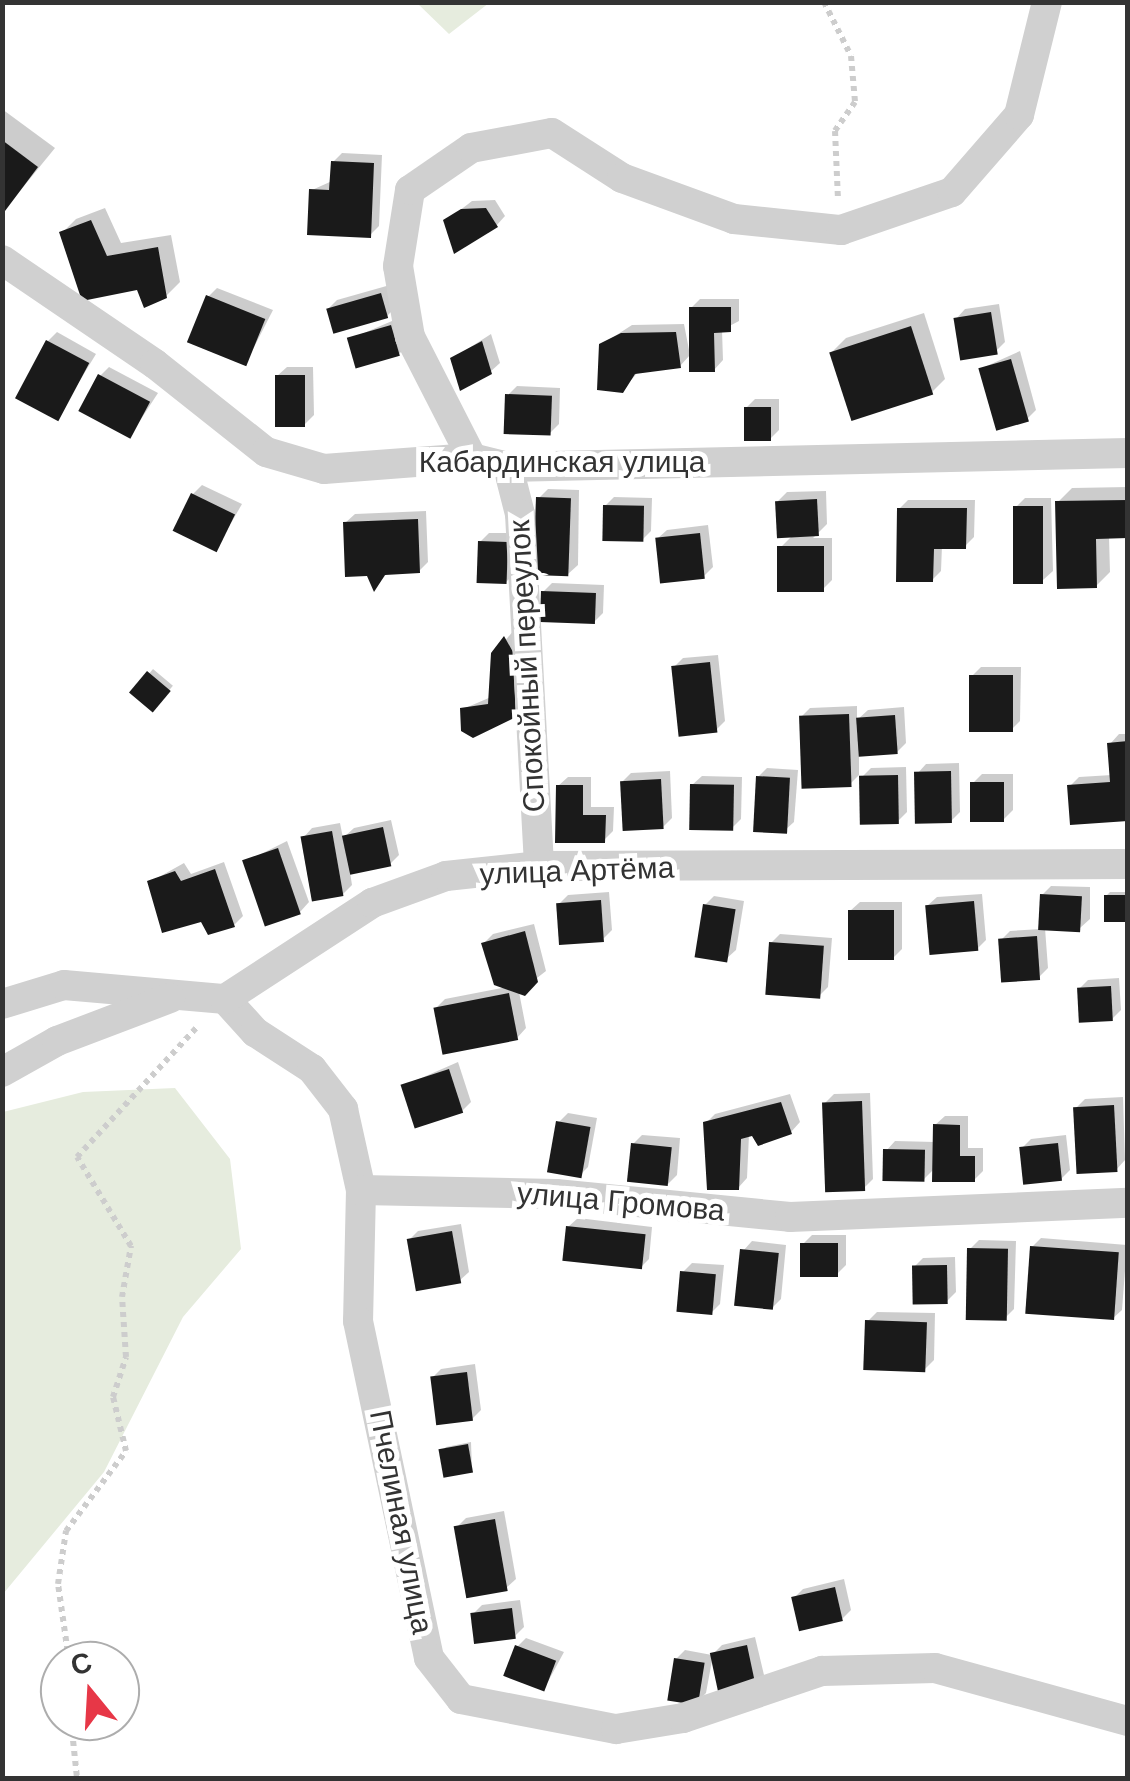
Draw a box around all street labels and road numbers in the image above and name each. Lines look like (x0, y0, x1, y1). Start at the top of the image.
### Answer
street label: Кабардинская улица (419, 444, 705, 480)
street label: Спокойный переулок (501, 519, 553, 813)
street label: улица Артёма (479, 850, 675, 892)
street label: улица Громова (516, 1175, 726, 1229)
street label: Пчелиная улица (362, 1407, 440, 1637)

